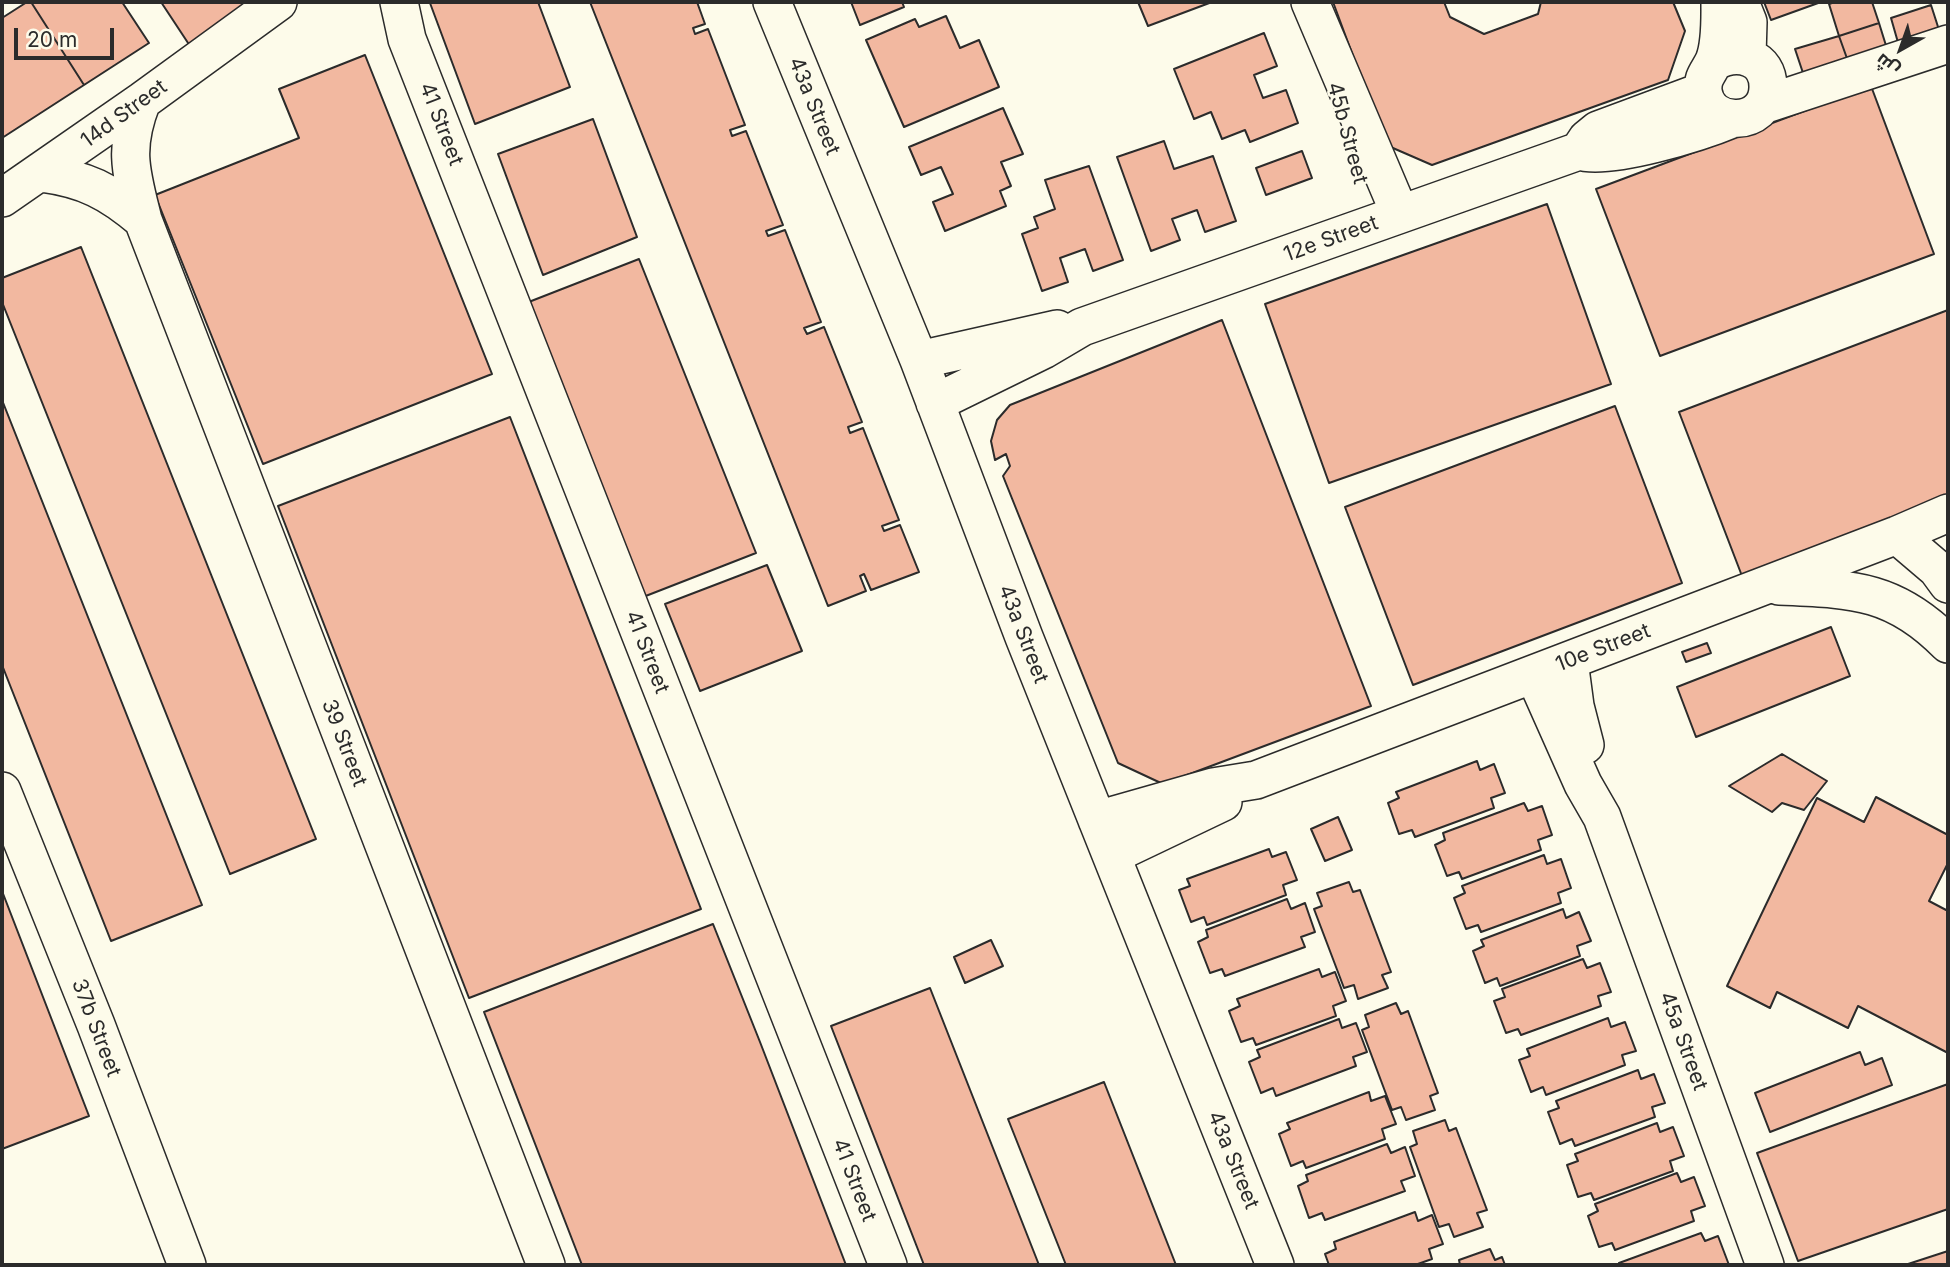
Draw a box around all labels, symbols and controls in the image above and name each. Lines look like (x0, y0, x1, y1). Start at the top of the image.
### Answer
scale bar (18, 14, 117, 58)
north arrow (1866, 14, 1936, 84)
text: 20 m (27, 27, 77, 52)
text: ش (1870, 49, 1904, 82)
street label: 43a Street (783, 53, 845, 159)
street label: 14d Street (76, 74, 172, 154)
street label: 41 Street (414, 79, 468, 169)
street label: 45b Street (1321, 79, 1373, 187)
street label: 12e Street (1280, 210, 1382, 268)
street label: 43a Street (993, 581, 1053, 687)
street label: 41 Street (620, 607, 674, 697)
street label: 10e Street (1552, 618, 1654, 678)
street label: 39 Street (316, 696, 372, 790)
street label: 37b Street (66, 975, 126, 1081)
street label: 45a Street (1653, 988, 1713, 1094)
street label: 43a Street (1202, 1107, 1264, 1213)
street label: 41 Street (827, 1135, 881, 1225)

